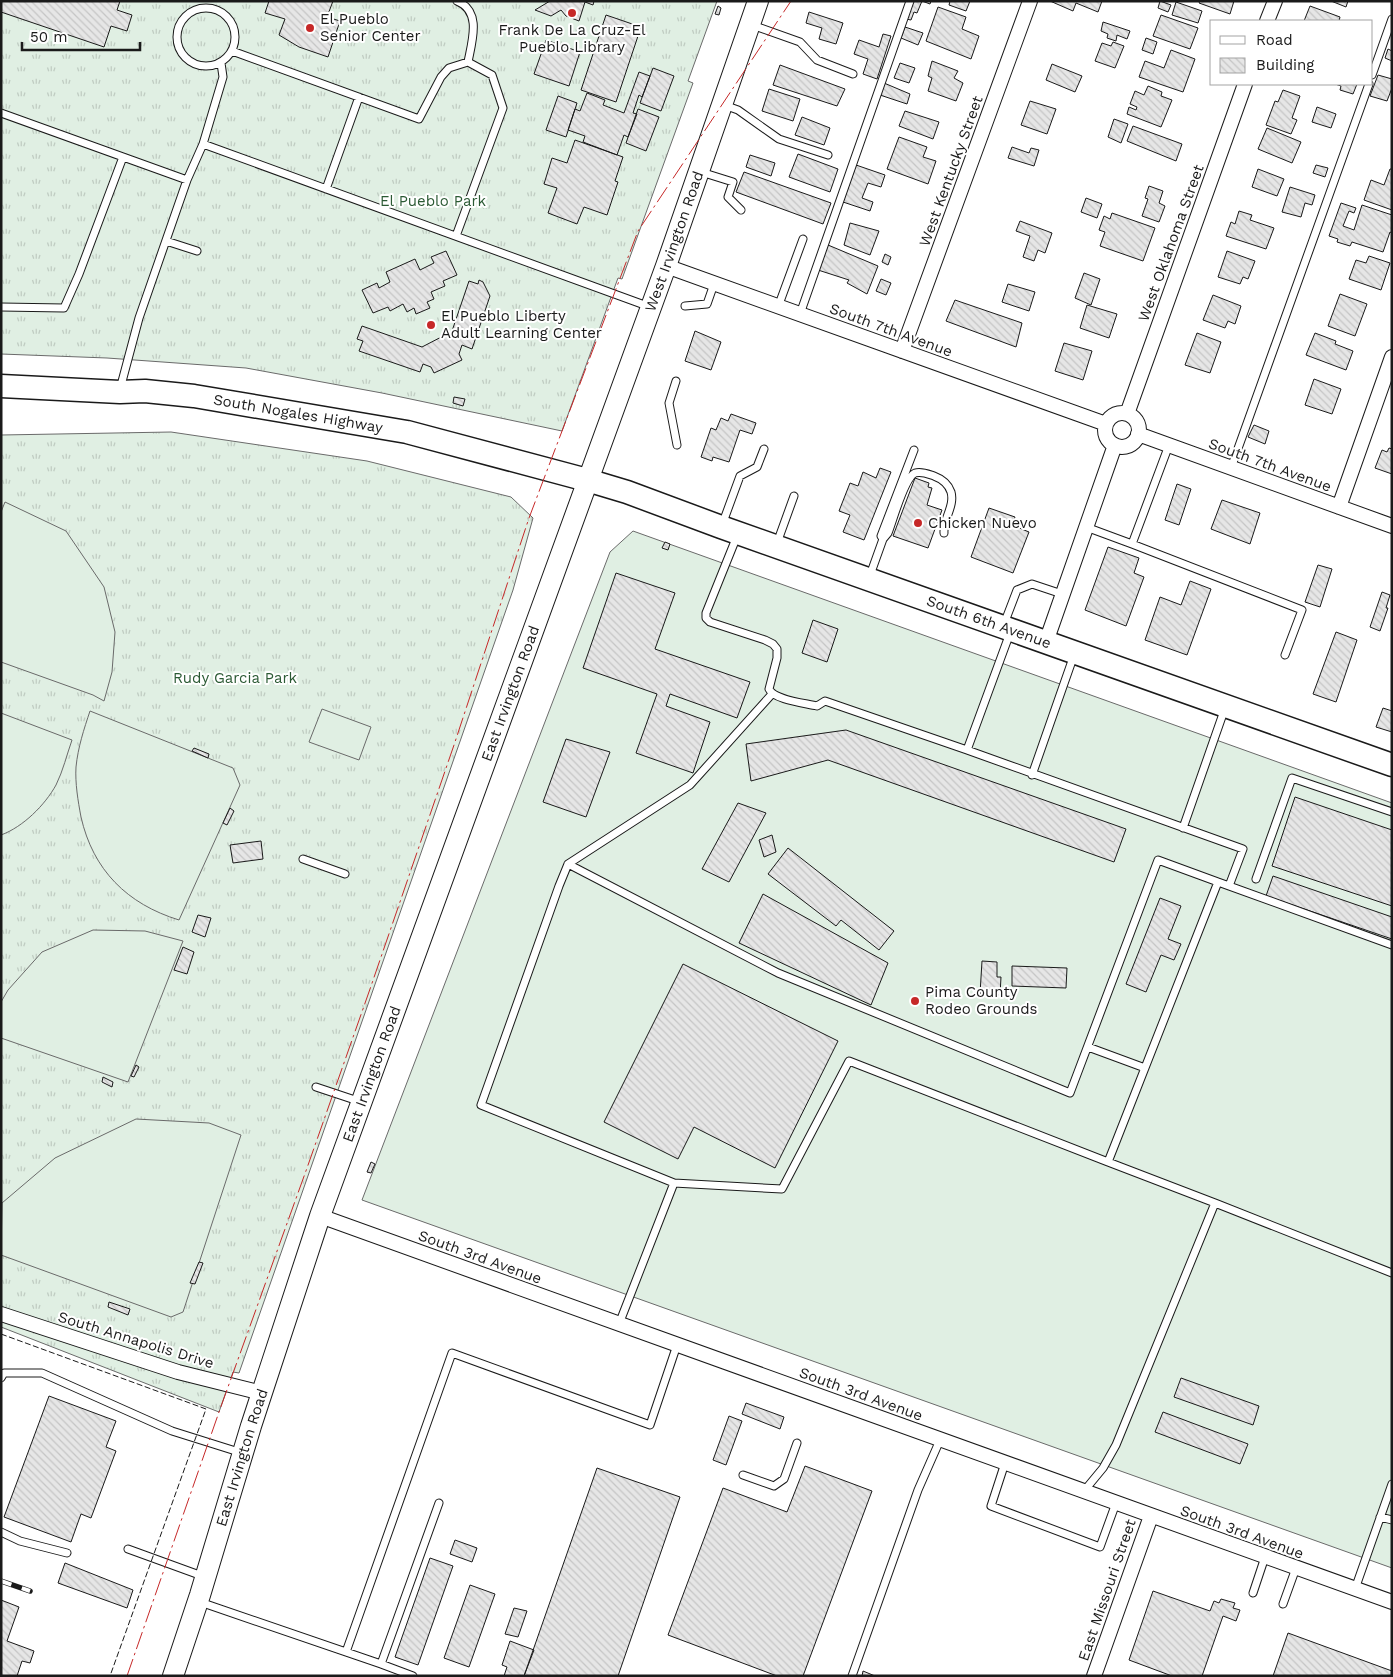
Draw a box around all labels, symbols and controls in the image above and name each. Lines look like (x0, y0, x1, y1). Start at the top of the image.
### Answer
marker: Frank De La Cruz-El Pueblo Library (566, 7, 578, 19)
place label: El Pueblo Senior Center (320, 10, 421, 45)
scale bar (22, 20, 140, 52)
legend (1210, 20, 1373, 85)
place label: Frank De La Cruz-El Pueblo Library (498, 21, 646, 56)
marker: El Pueblo Senior Center (304, 22, 316, 34)
text: 50 m (30, 28, 67, 46)
text: Road (1256, 31, 1293, 49)
text: Building (1256, 56, 1314, 74)
street label: West Kentucky Street (915, 93, 987, 249)
street label: West Oklahoma Street (1134, 161, 1208, 324)
street label: West Irvington Road (641, 169, 707, 314)
park label: El Pueblo Park (380, 192, 487, 210)
street label: South 7th Avenue (827, 299, 955, 361)
place label: El Pueblo Liberty Adult Learning Center (441, 307, 602, 342)
marker: El Pueblo Liberty Adult Learning Center (425, 319, 437, 331)
street label: South Nogales Highway (212, 390, 384, 437)
street label: South 7th Avenue (1206, 434, 1334, 496)
place label: Chicken Nuevo (928, 514, 1037, 532)
marker: Chicken Nuevo (912, 517, 924, 529)
street label: South 6th Avenue (924, 592, 1054, 652)
street label: East Irvington Road (477, 623, 543, 764)
park label: Rudy Garcia Park (173, 669, 298, 687)
place label: Pima County Rodeo Grounds (925, 983, 1038, 1018)
marker: Pima County Rodeo Grounds (909, 995, 921, 1007)
street label: East Irvington Road (339, 1004, 405, 1145)
street label: South 3rd Avenue (416, 1226, 544, 1288)
street label: South Annapolis Drive (56, 1308, 216, 1372)
street label: South 3rd Avenue (797, 1363, 925, 1425)
street label: East Irvington Road (212, 1386, 272, 1529)
street label: South 3rd Avenue (1178, 1501, 1306, 1563)
street label: East Missouri Street (1074, 1516, 1140, 1663)

